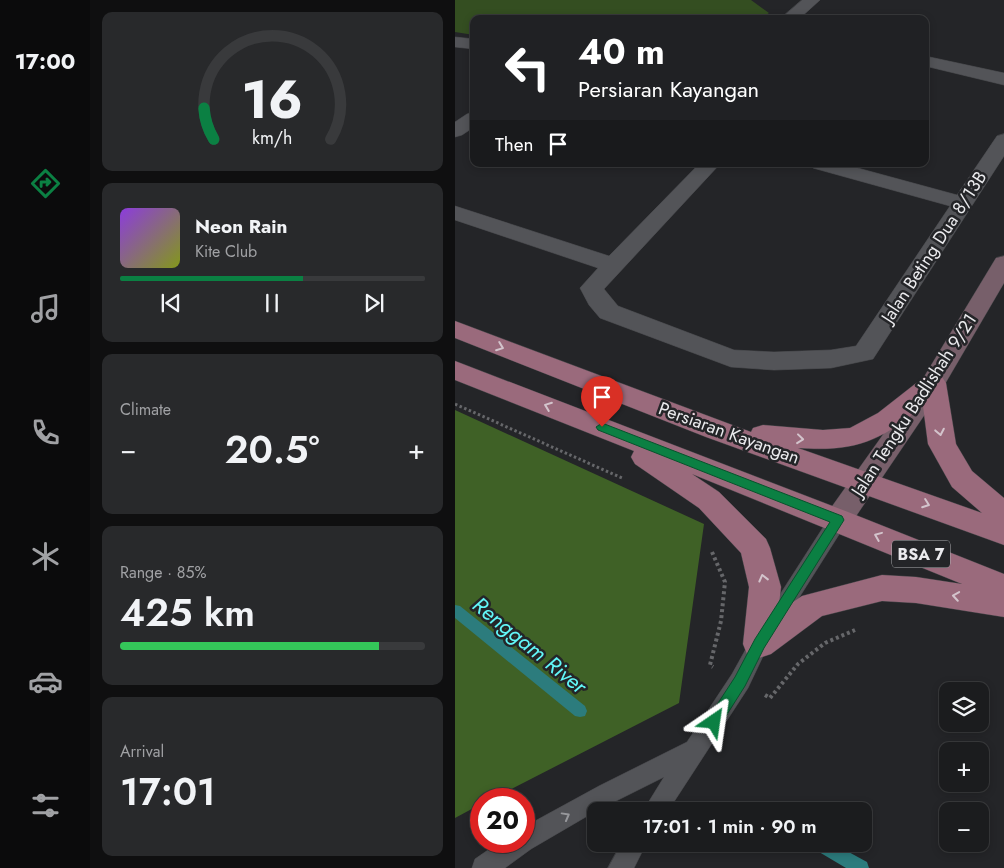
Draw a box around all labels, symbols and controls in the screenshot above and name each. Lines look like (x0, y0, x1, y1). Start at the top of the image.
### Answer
text: 40 m (578, 27, 665, 77)
icon: left (495, 35, 560, 100)
text: 17:00 (15, 45, 75, 77)
text: 16 (242, 62, 303, 138)
text: Persiaran Kayangan (578, 73, 759, 105)
text: km/h (252, 125, 293, 151)
icon: arrive (544, 130, 572, 158)
text: Then (495, 131, 534, 158)
icon: directions (28, 166, 63, 201)
street label: Jalan Beting Dua 8/13B (874, 166, 993, 330)
text: Neon Rain (195, 213, 288, 240)
text: Kite Club (195, 240, 257, 263)
icon: previous (157, 289, 185, 317)
icon: pause (258, 289, 286, 317)
icon: next (360, 289, 388, 317)
icon: music (28, 291, 63, 326)
street label: Jalan Tengku Badlishah 9/21 (844, 308, 983, 503)
one-way arrow (496, 341, 504, 351)
pin (581, 376, 623, 427)
icon: arrive (588, 383, 616, 411)
street label: Persiaran Kayangan (655, 395, 803, 471)
text: Climate (120, 398, 171, 421)
one-way arrow (544, 402, 553, 412)
icon: phone (28, 415, 63, 450)
text: 20.5° (225, 422, 320, 477)
one-way arrow (934, 427, 944, 436)
text: − (120, 429, 137, 470)
text: + (408, 429, 425, 470)
one-way arrow (796, 433, 804, 444)
one-way arrow (921, 498, 930, 508)
one-way arrow (874, 532, 883, 542)
icon: climate (28, 539, 63, 574)
road number: BSA 7 (892, 540, 950, 568)
text: Range · 85% (120, 561, 207, 584)
one-way arrow (758, 573, 769, 582)
text: 425 km (120, 585, 255, 640)
water label: Renggam River (466, 589, 595, 702)
one-way arrow (952, 592, 960, 602)
icon: car (28, 664, 63, 699)
map controls (939, 682, 989, 852)
button: layers (939, 682, 989, 732)
position arrow (687, 695, 739, 747)
text: Arrival (120, 740, 164, 763)
button: + (939, 742, 989, 792)
text: 17:01 (120, 764, 216, 819)
icon: filters (28, 788, 63, 823)
speed limit sign: 20 (470, 788, 535, 853)
button: − (939, 802, 989, 852)
one-way arrow (561, 813, 570, 823)
text: 17:01 · 1 min · 90 m (642, 813, 817, 840)

